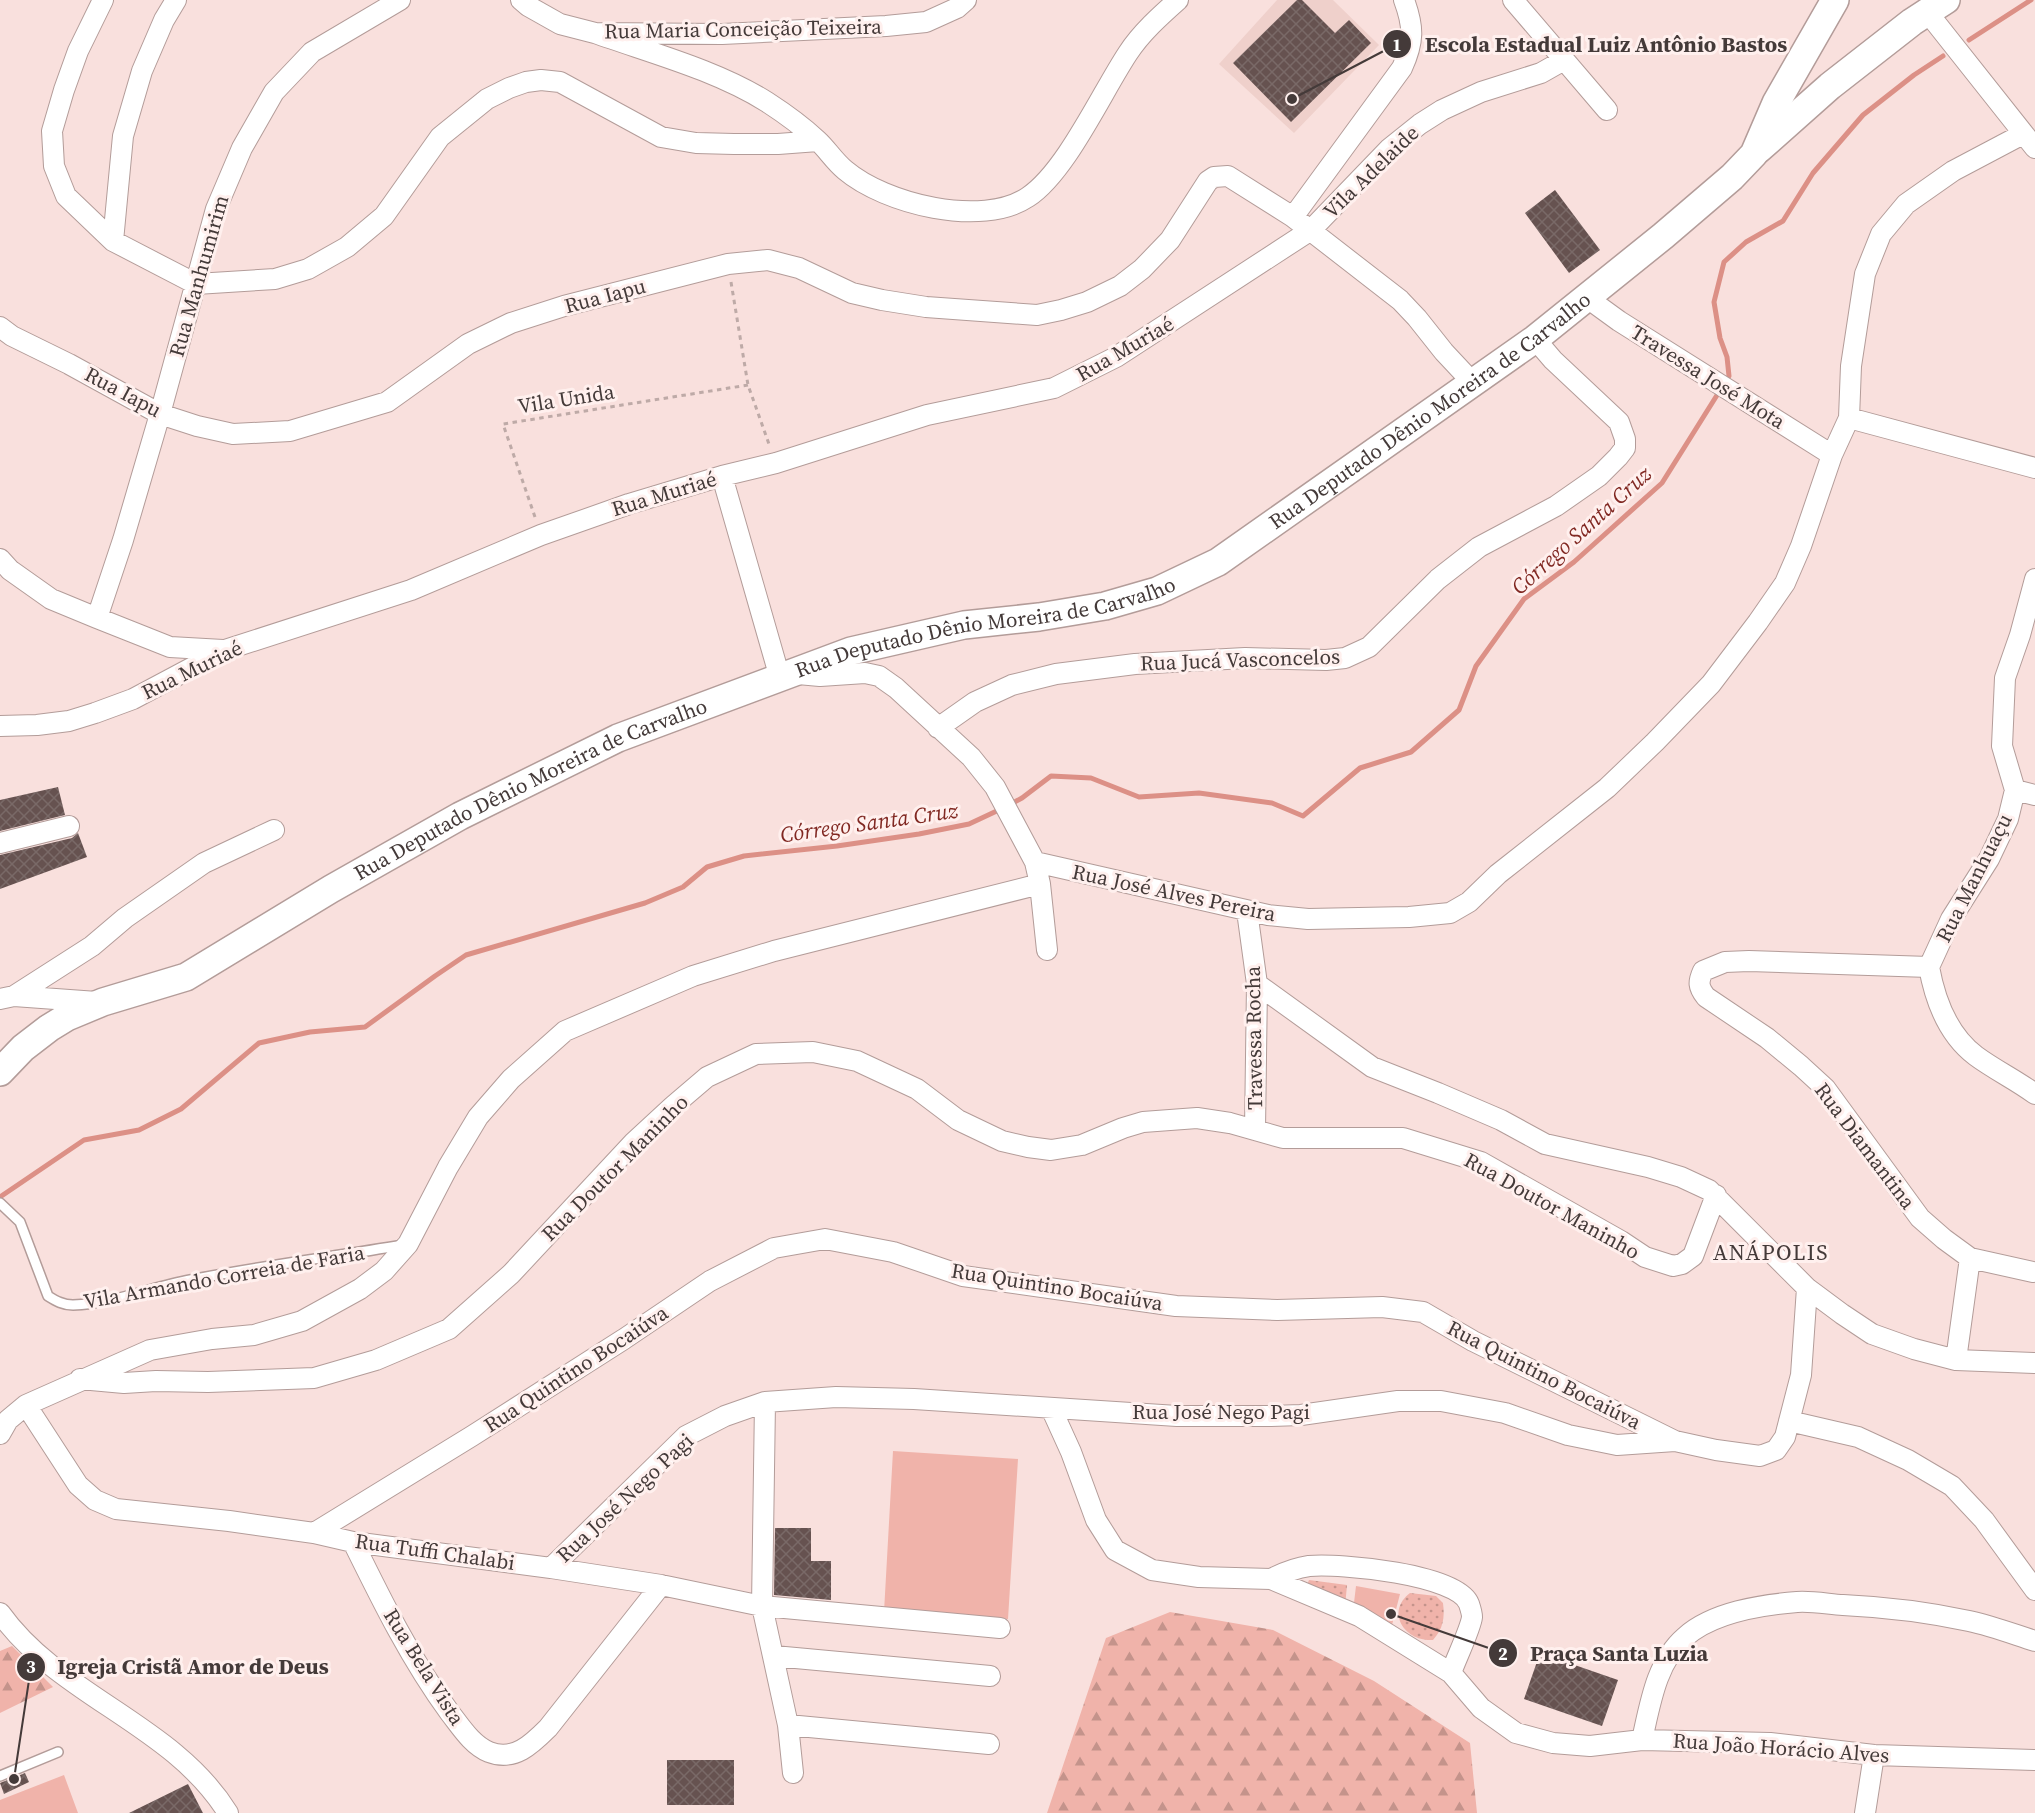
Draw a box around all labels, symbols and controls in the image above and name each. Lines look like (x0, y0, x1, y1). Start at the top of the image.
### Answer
street label: Rua Maria Conceição Teixeira (604, 12, 882, 45)
callout: Escola Estadual Luiz Antônio Bastos (1382, 24, 1799, 64)
text: Escola Estadual Luiz Antônio Bastos (1425, 29, 1787, 59)
text: 1 (1392, 32, 1402, 57)
street label: Vila Adelaide (1316, 118, 1425, 225)
street label: Rua Manhumirim (162, 191, 236, 360)
street label: Rua Iapu (561, 271, 649, 320)
street label: Rua Deputado Dênio Moreira de Carvalho (1263, 285, 1597, 536)
street label: Rua Muriaé (1070, 309, 1179, 388)
street label: Travessa José Mota (1626, 317, 1791, 436)
street label: Rua Iapu (80, 359, 167, 424)
street label: Vila Unida (516, 377, 617, 420)
water label: Córrego Santa Cruz (1504, 458, 1658, 601)
street label: Rua Muriaé (608, 464, 720, 523)
street label: Rua Deputado Dênio Moreira de Carvalho (791, 569, 1180, 685)
street label: Rua Muriaé (137, 633, 247, 706)
street label: Rua Jucá Vasconcelos (1139, 642, 1341, 677)
street label: Rua Deputado Dênio Moreira de Carvalho (349, 691, 711, 887)
water label: Córrego Santa Cruz (778, 795, 961, 849)
street label: Rua Manhuaçu (1929, 808, 2018, 947)
street label: Rua José Alves Pereira (1070, 857, 1279, 928)
street label: Travessa Rocha (1238, 965, 1269, 1110)
street label: Rua Diamantina (1808, 1076, 1923, 1215)
street label: Rua Doutor Maninho (535, 1088, 694, 1247)
street label: Rua Doutor Maninho (1459, 1145, 1645, 1266)
street label: Vila Armando Correia de Faria (81, 1237, 367, 1316)
district label: ANÁPOLIS (1713, 1237, 1829, 1267)
street label: Rua Quintino Bocaiúva (949, 1255, 1165, 1318)
street label: Rua Quintino Bocaiúva (478, 1298, 674, 1439)
street label: Rua Quintino Bocaiúva (1442, 1313, 1646, 1436)
street label: Rua José Nego Pagi (1132, 1397, 1310, 1426)
street label: Rua José Nego Pagi (550, 1426, 700, 1569)
street label: Rua Tuffi Chalabi (353, 1526, 517, 1577)
street label: Rua Bela Vista (377, 1603, 472, 1731)
callout: Praça Santa Luzia (1488, 1633, 1720, 1673)
text: Praça Santa Luzia (1530, 1638, 1708, 1668)
text: 2 (1498, 1641, 1508, 1666)
callout: Igreja Cristã Amor de Deus (16, 1647, 341, 1687)
text: Igreja Cristã Amor de Deus (57, 1651, 329, 1681)
text: 3 (26, 1654, 36, 1679)
street label: Rua João Horácio Alves (1672, 1725, 1890, 1770)

